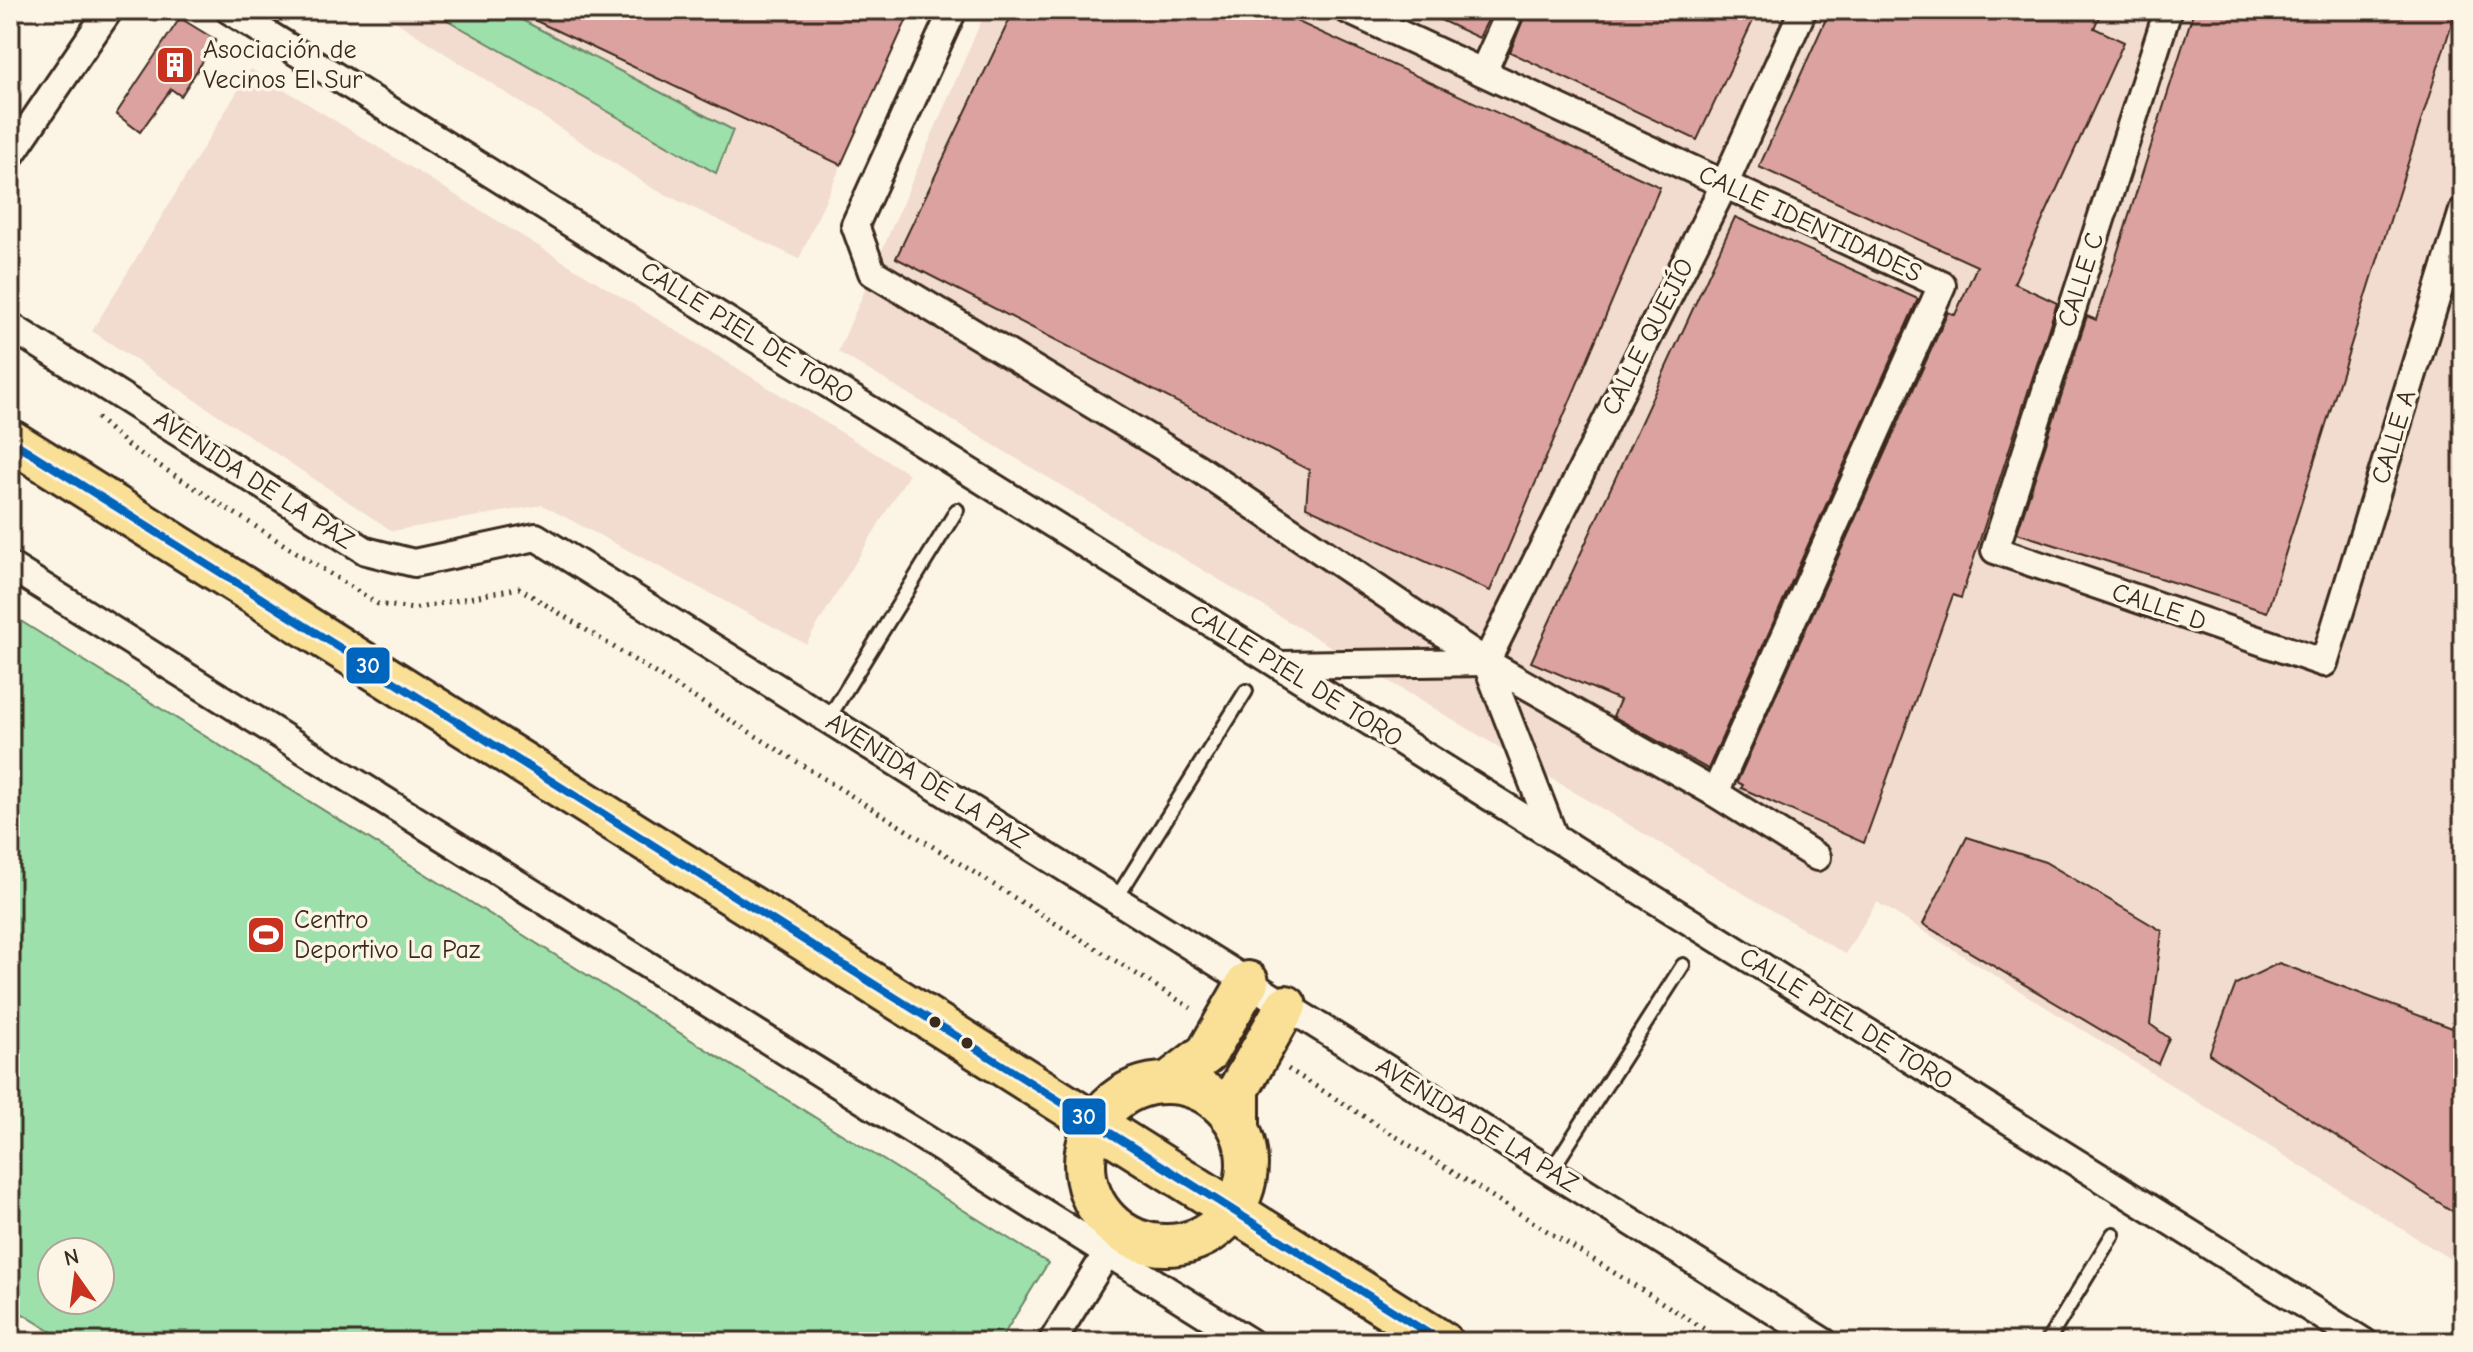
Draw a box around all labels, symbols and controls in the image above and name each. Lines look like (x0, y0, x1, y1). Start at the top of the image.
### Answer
place label: Asociación de Vecinos El Sur (203, 35, 363, 95)
building icon: Asociación de Vecinos El Sur (154, 44, 196, 86)
street label: CALLE IDENTIDADES (1694, 159, 1926, 289)
street label: CALLE C (2052, 229, 2110, 331)
street label: CALLE QUEJÍO (1595, 253, 1700, 420)
street label: CALLE PIEL DE TORO (635, 255, 859, 411)
street label: CALLE A (2366, 386, 2422, 488)
street label: AVENIDA DE LA PAZ (148, 404, 360, 556)
street label: CALLE D (2108, 577, 2210, 637)
street label: CALLE PIEL DE TORO (1184, 598, 1408, 754)
line badge: 30 (345, 646, 391, 685)
text: 30 (356, 653, 380, 679)
street label: AVENIDA DE LA PAZ (821, 707, 1033, 855)
place label: Centro Deportivo La Paz (294, 905, 480, 965)
sports icon: Centro Deportivo La Paz (245, 914, 287, 956)
street label: CALLE PIEL DE TORO (1734, 941, 1958, 1097)
unlabelled marker (927, 1014, 943, 1030)
unlabelled marker (959, 1035, 975, 1051)
street label: AVENIDA DE LA PAZ (1371, 1051, 1583, 1199)
line badge: 30 (1061, 1097, 1107, 1136)
text: 30 (1072, 1104, 1096, 1130)
north arrow (36, 1236, 116, 1316)
text: N (61, 1243, 82, 1272)

